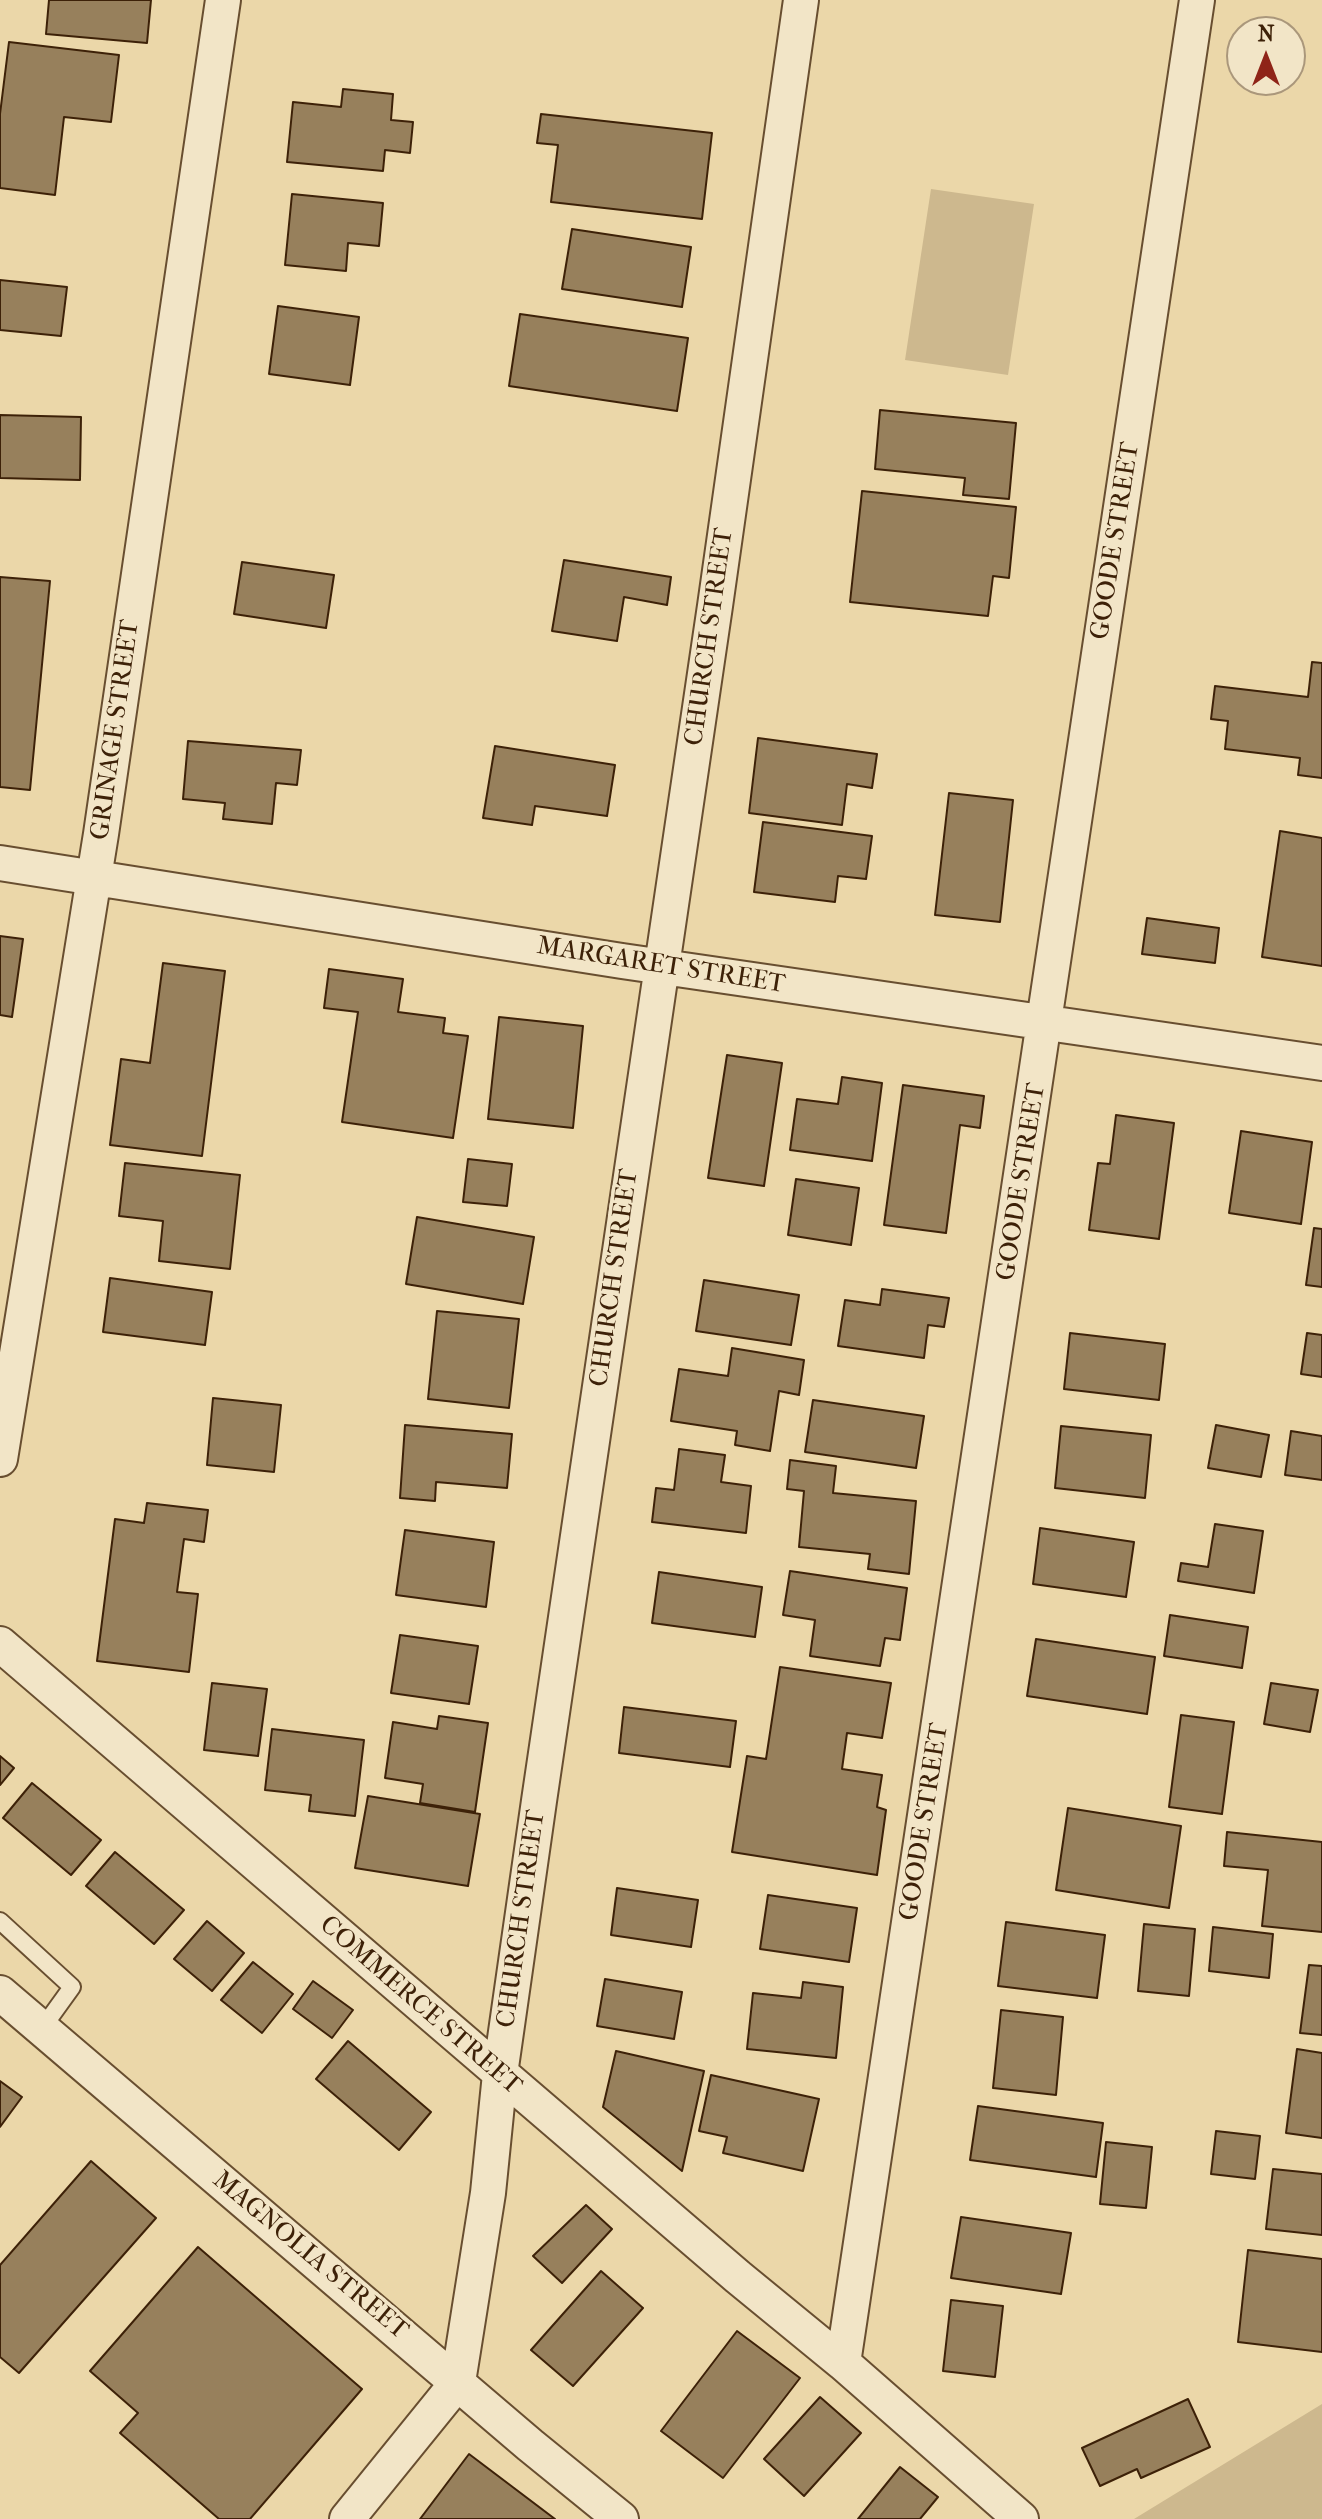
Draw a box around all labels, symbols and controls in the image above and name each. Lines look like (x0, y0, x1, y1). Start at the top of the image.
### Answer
north arrow (1226, 16, 1306, 96)
text: N (1258, 21, 1274, 47)
street label: GOODE STREET (1085, 440, 1147, 642)
street label: CHURCH STREET (679, 526, 741, 748)
street label: GRINAGE STREET (85, 618, 147, 842)
street label: MARGARET STREET (535, 931, 787, 1001)
street label: GOODE STREET (991, 1081, 1053, 1283)
street label: CHURCH STREET (584, 1167, 646, 1389)
street label: GOODE STREET (894, 1721, 956, 1923)
street label: CHURCH STREET (491, 1808, 553, 2030)
street label: COMMERCE STREET (313, 1910, 527, 2102)
street label: MAGNOLIA STREET (206, 2165, 414, 2347)

